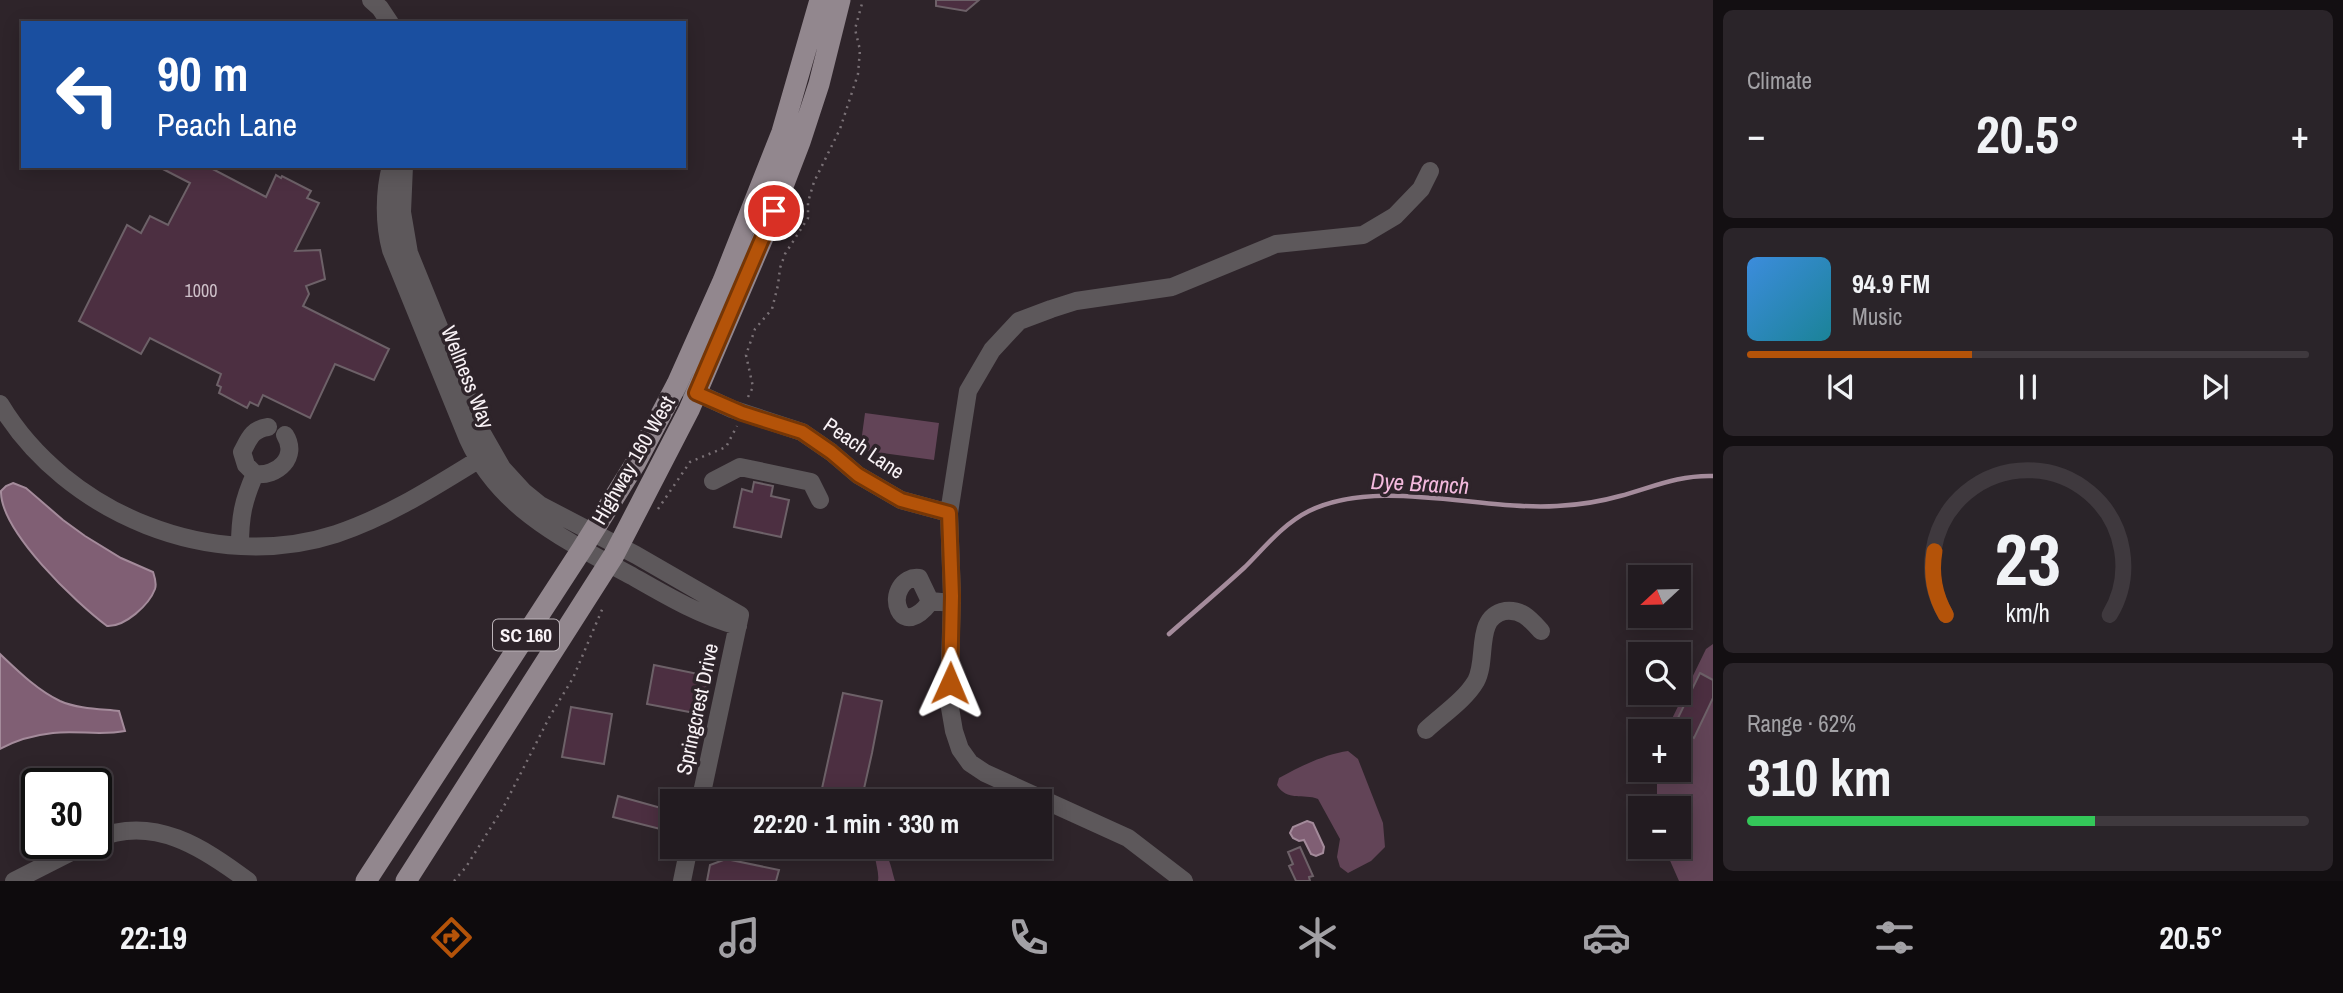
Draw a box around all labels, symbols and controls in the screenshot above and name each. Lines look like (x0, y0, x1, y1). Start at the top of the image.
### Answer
text: 90 m (157, 40, 249, 106)
icon: left (42, 49, 133, 140)
text: Climate (1747, 65, 1812, 96)
text: 20.5° (1976, 99, 2080, 169)
text: Peach Lane (157, 103, 297, 146)
text: − (1747, 109, 1765, 160)
text: + (2291, 109, 2309, 160)
pin (744, 181, 804, 241)
icon: arrive (755, 192, 793, 230)
text: 94.9 FM (1852, 266, 1930, 301)
house number: 1000 (185, 278, 217, 303)
text: Music (1852, 301, 1902, 332)
street label: Wellness Way (434, 321, 502, 433)
icon: previous (1822, 368, 1860, 406)
icon: pause (2009, 368, 2047, 406)
icon: next (2196, 368, 2234, 406)
street label: Highway 160 West (584, 390, 682, 530)
street label: Peach Lane (818, 410, 910, 486)
water label: Dye Branch (1370, 465, 1470, 501)
text: 23 (1995, 511, 2061, 609)
north arrow (1628, 565, 1690, 628)
map controls (1628, 565, 1691, 859)
text: km/h (2006, 596, 2050, 630)
road number: SC 160 (493, 620, 559, 650)
street label: Springcrest Drive (669, 640, 725, 778)
button: search (1628, 642, 1691, 705)
position arrow (913, 646, 987, 720)
text: Range · 62% (1747, 708, 1856, 739)
button: + (1628, 719, 1691, 782)
text: 310 km (1747, 742, 1892, 812)
speed limit sign: 30 (21, 768, 112, 859)
button: − (1628, 796, 1691, 859)
text: 22:20 · 1 min · 330 m (753, 806, 959, 841)
icon: directions (427, 913, 476, 962)
icon: music (715, 913, 764, 962)
icon: phone (1004, 913, 1053, 962)
icon: climate (1293, 913, 1342, 962)
icon: car (1582, 913, 1631, 962)
icon: filters (1870, 913, 1919, 962)
text: 22:19 (120, 916, 187, 959)
text: 20.5° (2159, 916, 2223, 959)

